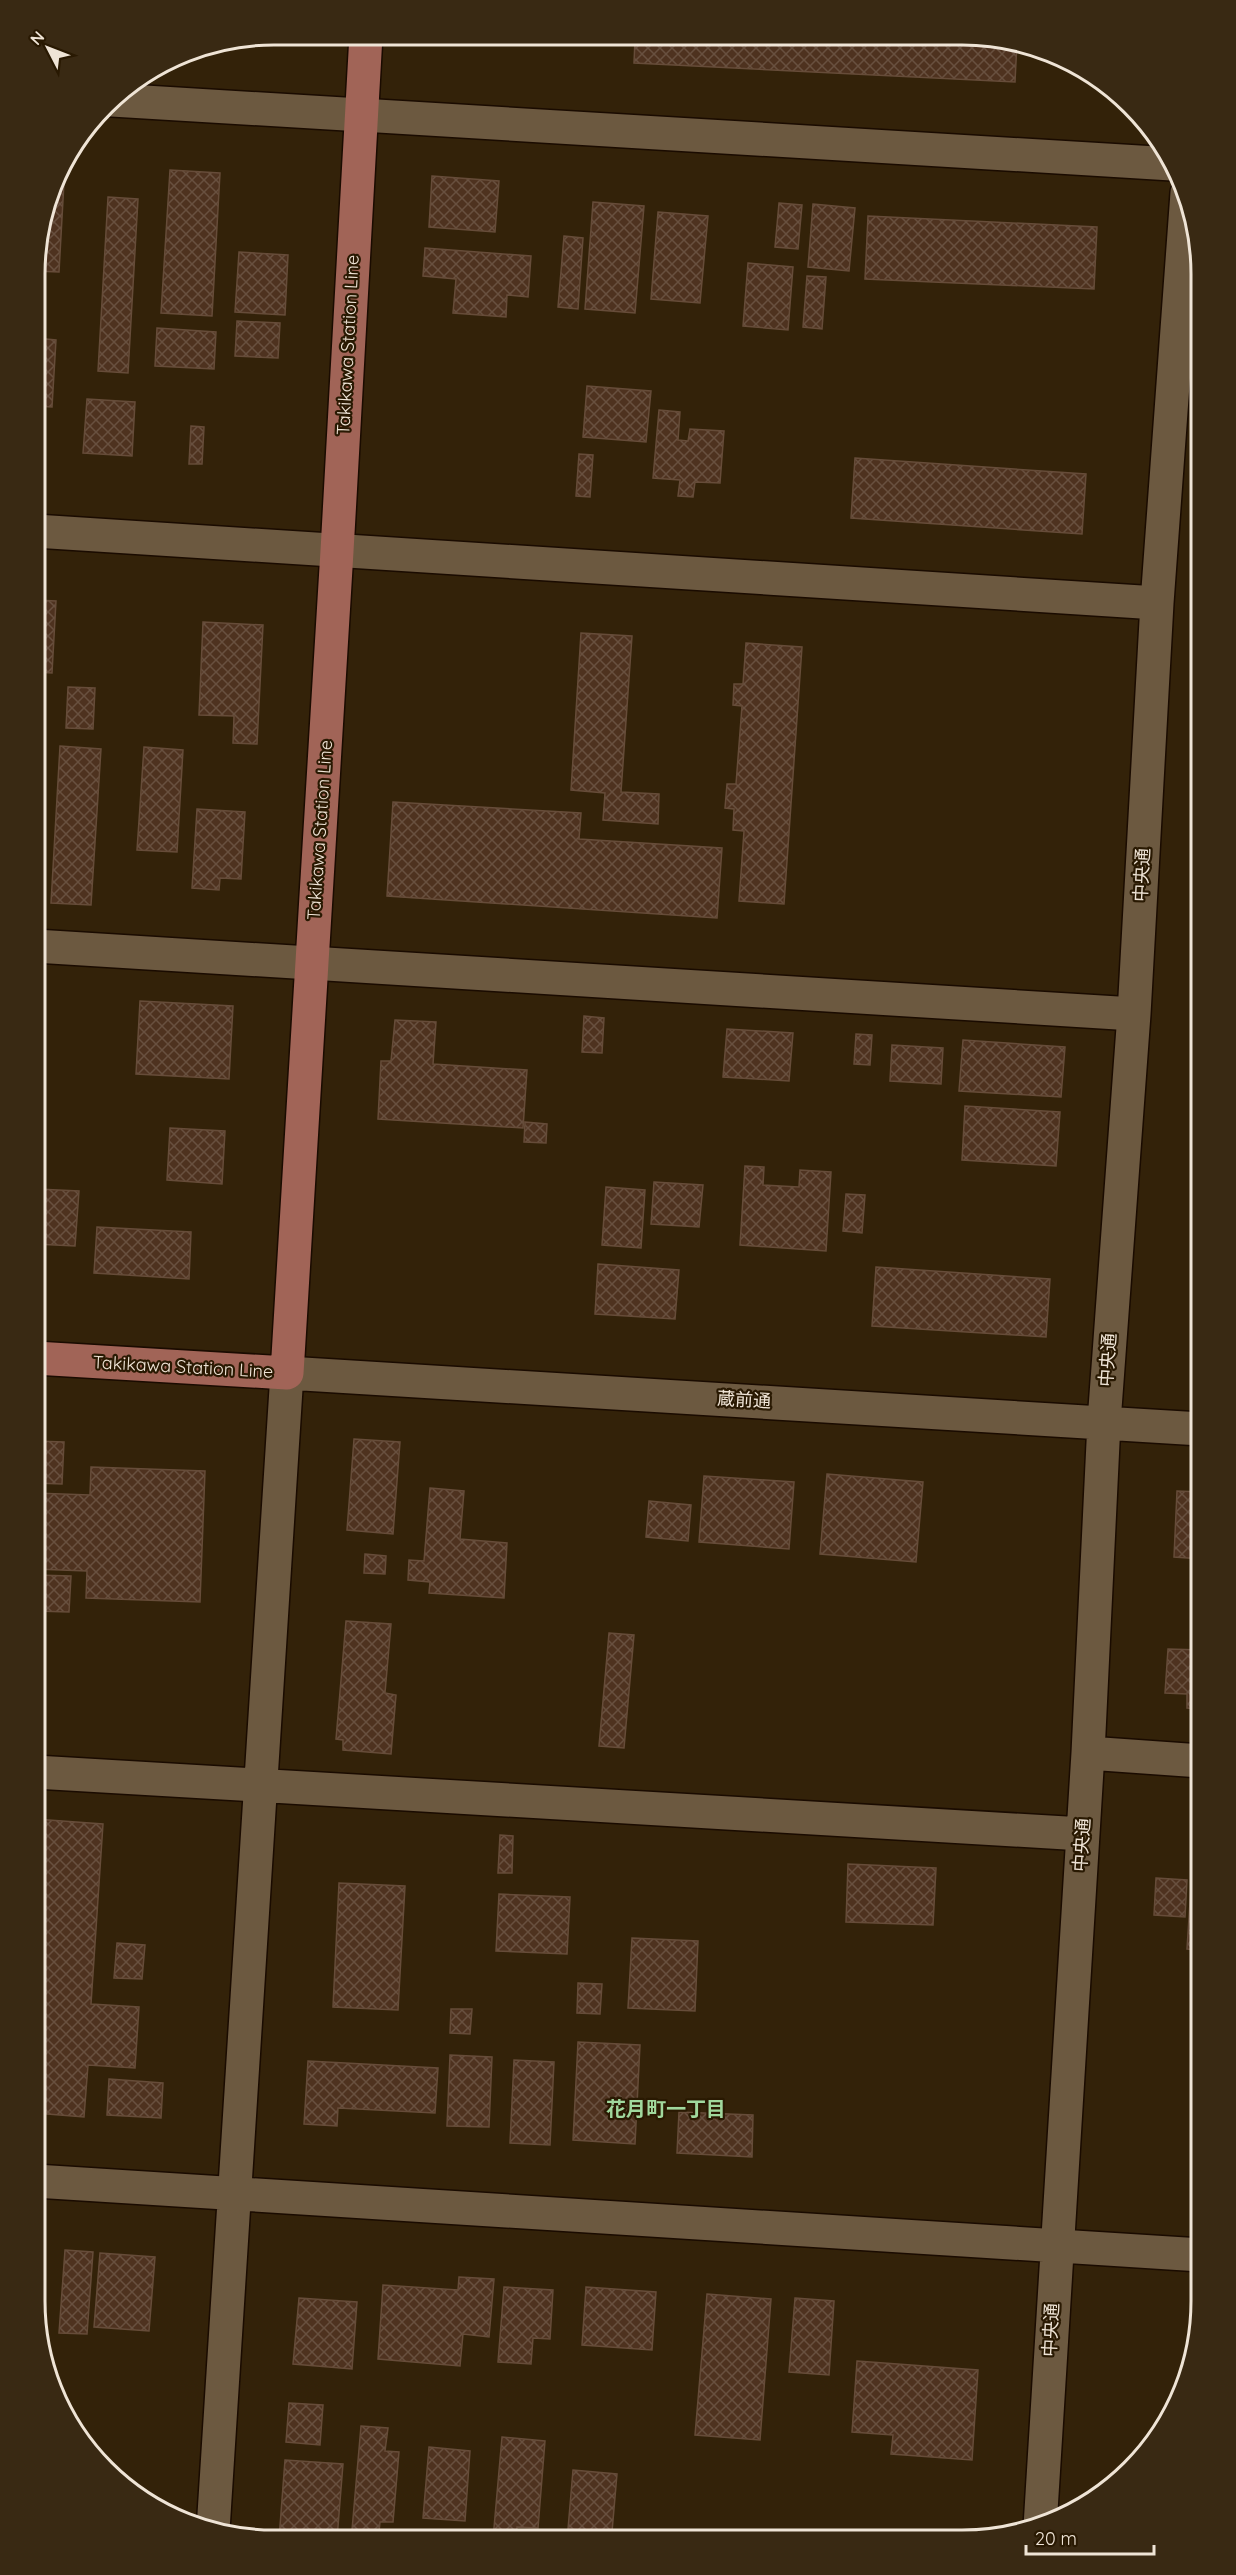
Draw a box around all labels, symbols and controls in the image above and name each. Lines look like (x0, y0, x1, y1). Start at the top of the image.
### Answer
north arrow (18, 18, 78, 78)
text: N (25, 27, 48, 49)
street label: Takikawa Station Line (331, 254, 364, 436)
street label: Takikawa Station Line (302, 739, 337, 921)
street label: 中央通 (1129, 847, 1154, 903)
street label: 中央通 (1094, 1332, 1121, 1388)
street label: Takikawa Station Line (92, 1350, 274, 1383)
street label: 蔵前通 (716, 1387, 772, 1412)
street label: 中央通 (1068, 1817, 1095, 1873)
district label: 花月町一丁目 (606, 2096, 726, 2121)
street label: 中央通 (1038, 2302, 1063, 2358)
scale bar (1026, 2518, 1154, 2556)
text: 20 m (1035, 2527, 1077, 2550)

